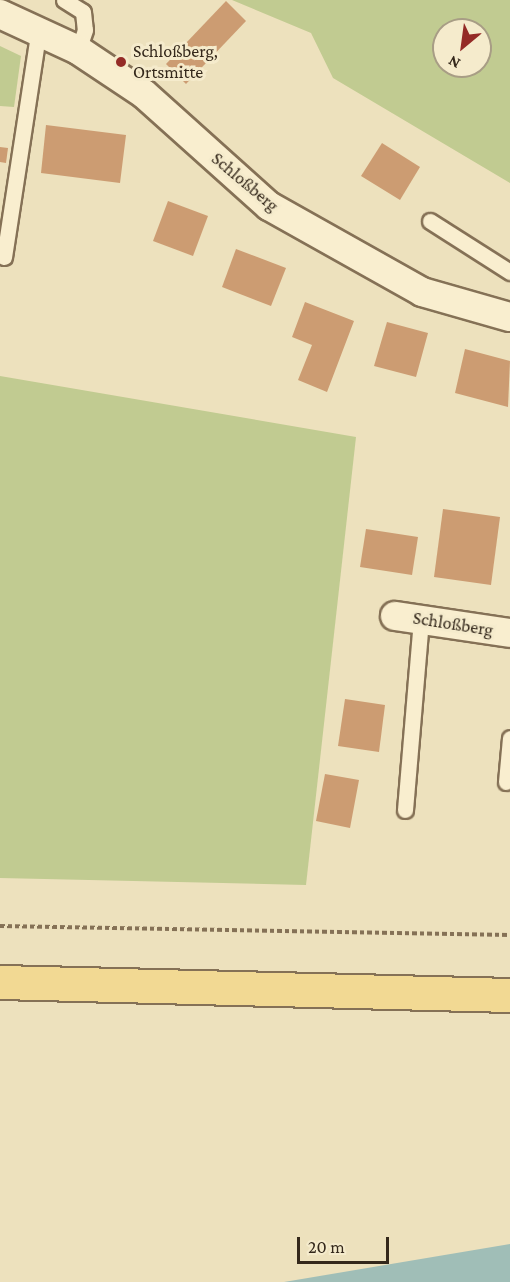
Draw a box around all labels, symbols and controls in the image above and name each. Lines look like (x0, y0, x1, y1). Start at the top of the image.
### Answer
north arrow (432, 18, 492, 78)
place label: Schloßberg, Ortsmitte (133, 41, 218, 84)
text: N (445, 52, 463, 73)
marker: Schloßberg, Ortsmitte (114, 55, 128, 69)
street label: Schloßberg (207, 148, 283, 216)
street label: Schloßberg (411, 607, 495, 641)
scale bar (300, 1225, 392, 1263)
text: 20 m (308, 1237, 345, 1257)

